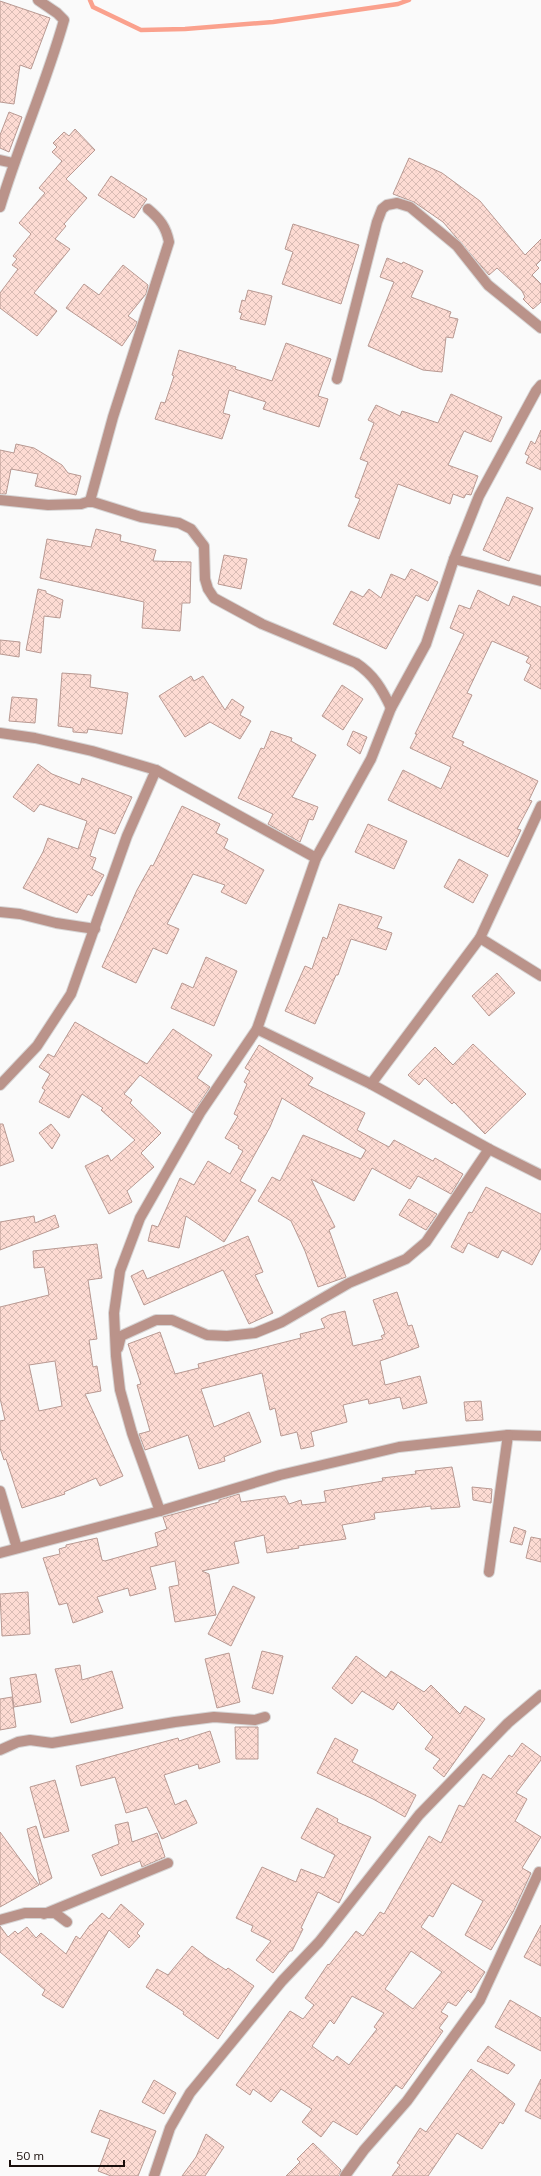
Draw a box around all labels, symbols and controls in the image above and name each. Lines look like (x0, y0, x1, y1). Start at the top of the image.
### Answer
scale bar (10, 2142, 124, 2168)
text: 50 m (16, 2148, 44, 2163)

